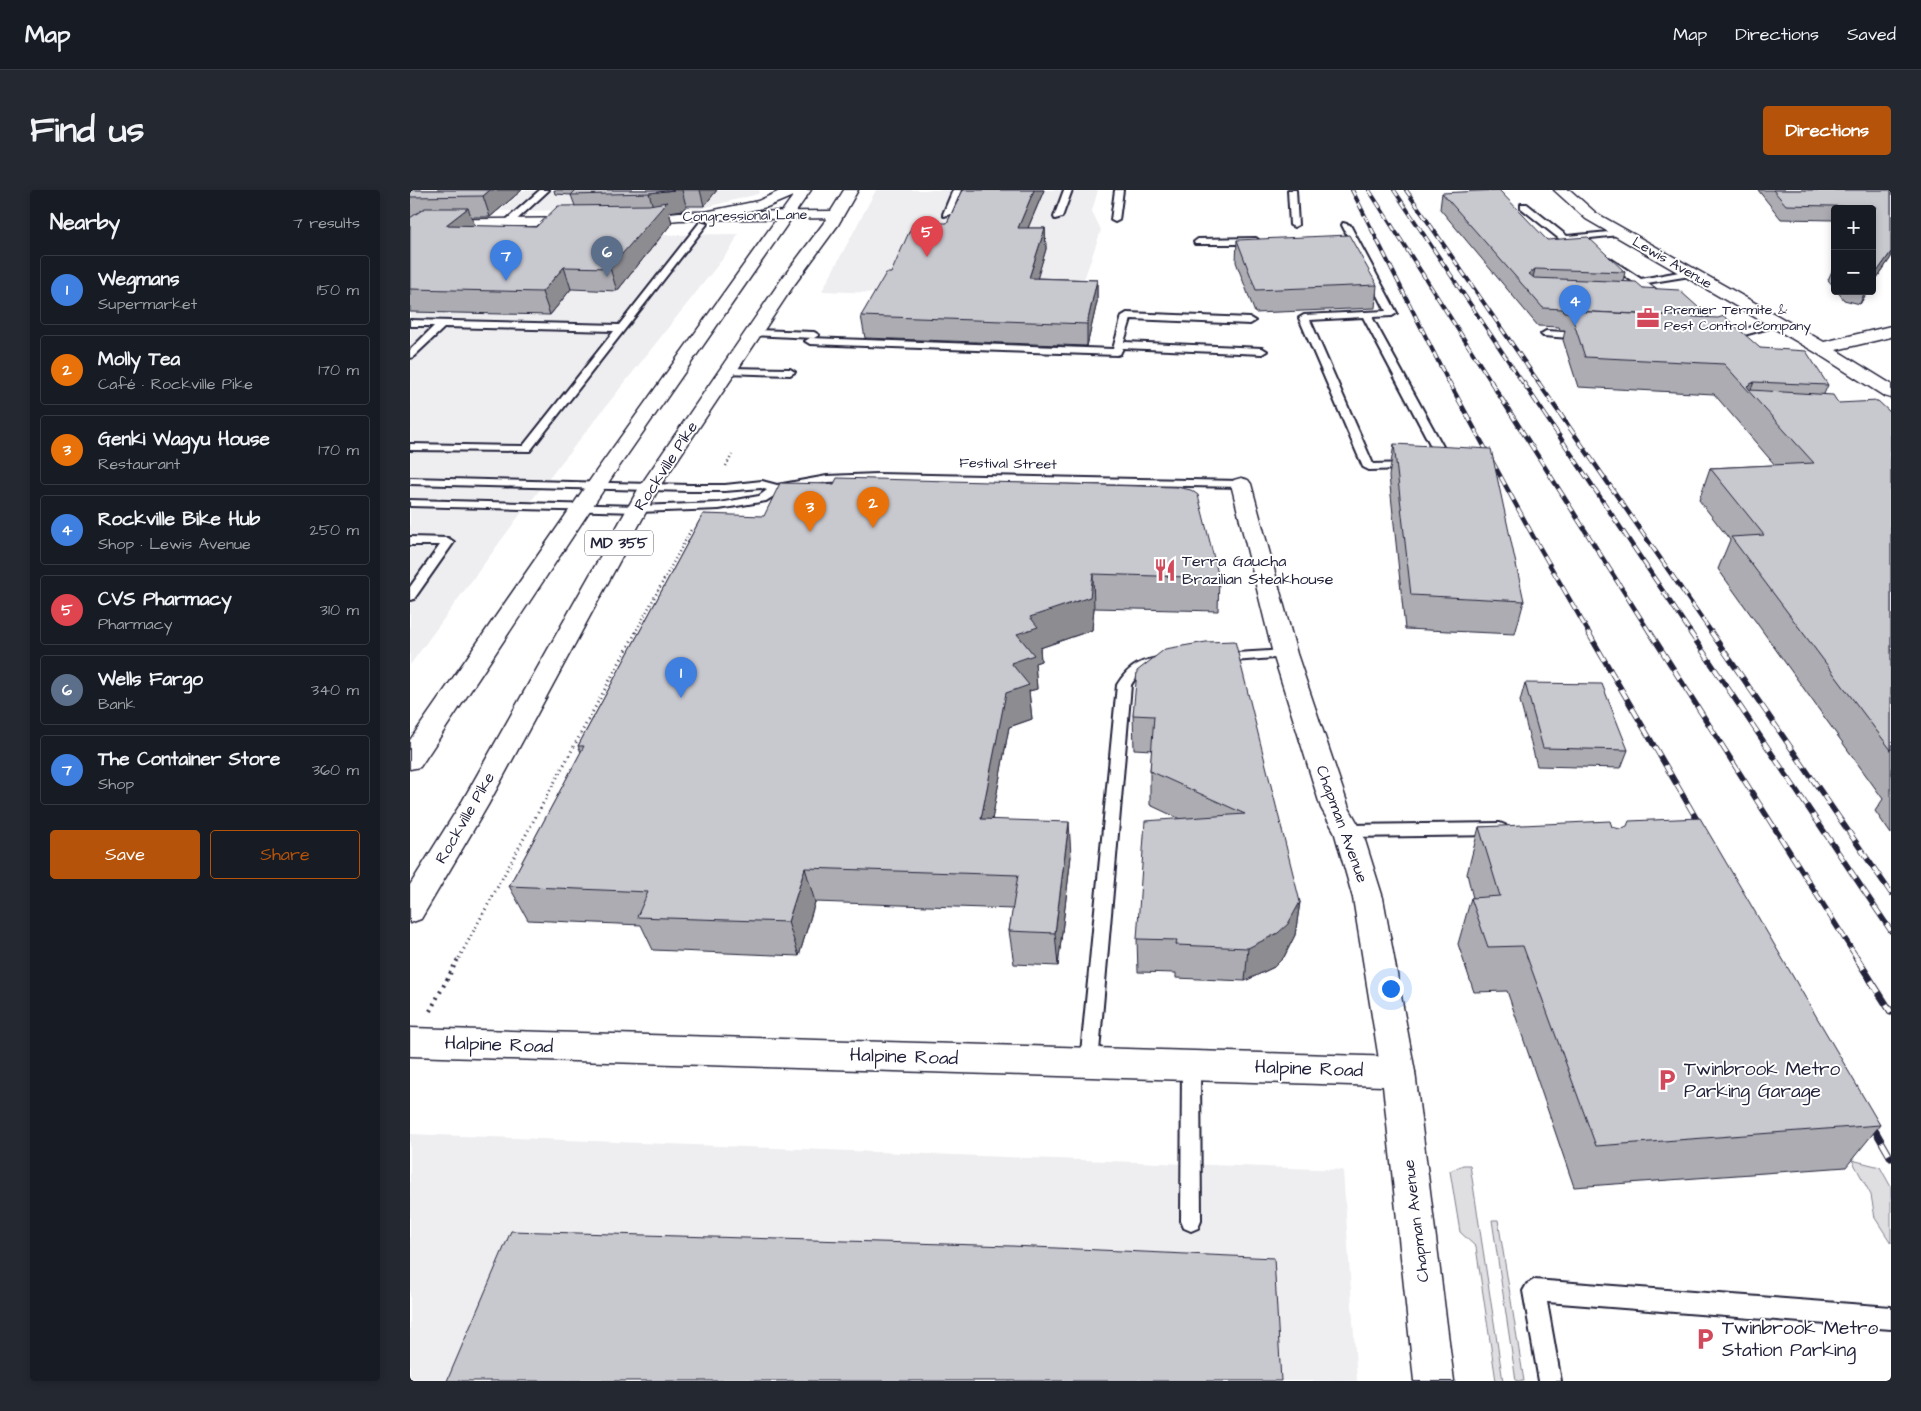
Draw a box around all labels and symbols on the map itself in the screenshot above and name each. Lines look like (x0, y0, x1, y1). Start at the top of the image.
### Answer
street label: Congressional Lane (682, 205, 808, 227)
pin: 5 (911, 216, 943, 257)
street label: Lewis Avenue (1629, 232, 1716, 294)
pin: 6 (591, 236, 623, 277)
pin: 7 (490, 240, 522, 281)
pin: 4 (1559, 285, 1591, 326)
place label: Premier Termite & Pest Control Company (1664, 300, 1811, 336)
office icon: Premier Termite & Pest Control Company (1635, 305, 1661, 331)
street label: Rockville Pike (629, 417, 703, 515)
street label: Festival Street (959, 453, 1057, 475)
pin: 2 (857, 487, 889, 528)
pin: 3 (794, 491, 826, 532)
road number: MD 355 (585, 530, 653, 556)
place label: Terra Gaucha Brazilian Steakhouse (1182, 550, 1334, 590)
restaurant icon: Terra Gaucha Brazilian Steakhouse (1152, 557, 1178, 583)
pin: 1 (665, 657, 697, 698)
street label: Chapman Avenue (1311, 762, 1374, 886)
street label: Rockville Pike (430, 768, 500, 868)
your location (1378, 976, 1404, 1002)
street label: Halpine Road (444, 1030, 554, 1060)
street label: Halpine Road (849, 1042, 959, 1072)
street label: Halpine Road (1254, 1054, 1364, 1084)
place label: Twinbrook Metro Parking Garage (1684, 1056, 1841, 1106)
parking icon: Twinbrook Metro Parking Garage (1654, 1067, 1680, 1093)
street label: Chapman Avenue (1398, 1158, 1434, 1284)
place label: Twinbrook Metro Station Parking (1722, 1315, 1879, 1365)
parking icon: Twinbrook Metro Station Parking (1692, 1326, 1718, 1352)

